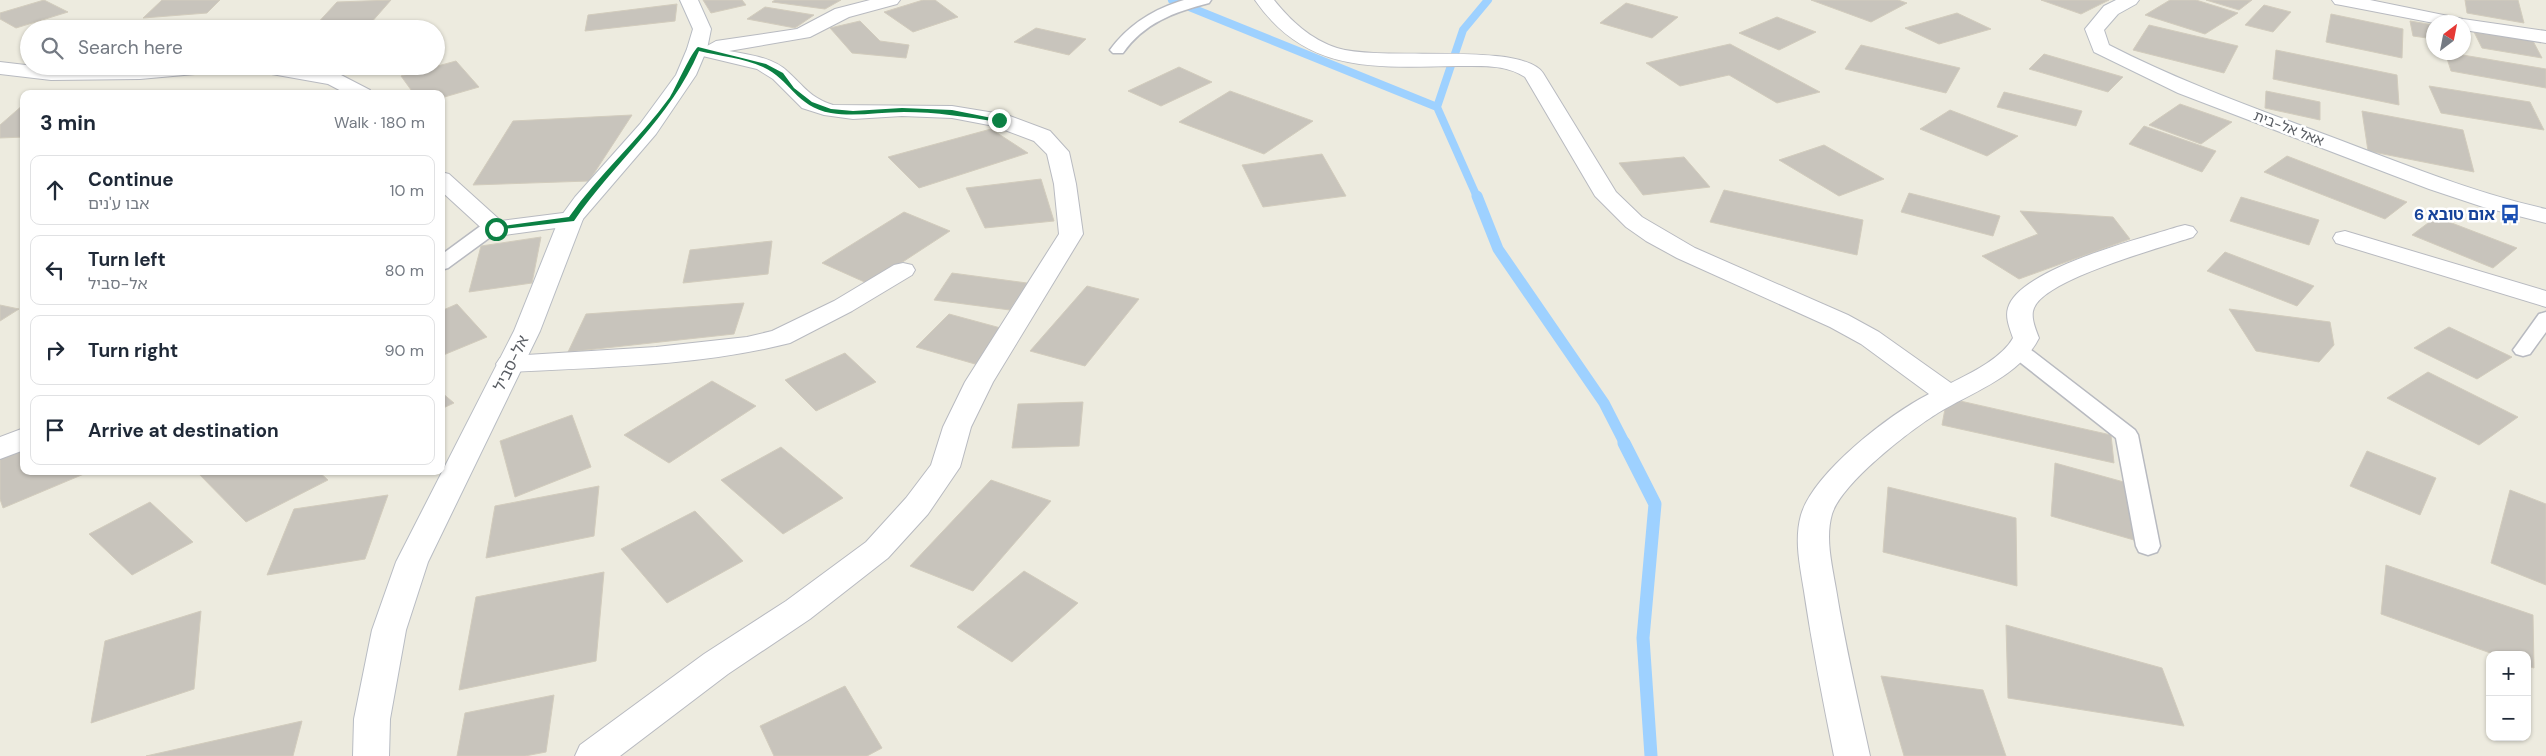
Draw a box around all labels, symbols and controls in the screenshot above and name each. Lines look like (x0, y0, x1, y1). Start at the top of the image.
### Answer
north arrow (2426, 15, 2471, 60)
search box (20, 20, 445, 75)
icon: search (38, 34, 66, 62)
text: Search here (78, 35, 183, 60)
street label: אאל אל-בית (2251, 106, 2327, 150)
text: 3 min (40, 109, 96, 137)
route end (988, 109, 1011, 132)
text: Walk · 180 m (334, 112, 425, 133)
text: Continue (88, 167, 174, 192)
icon: ahead (41, 176, 69, 204)
text: 10 m (390, 180, 424, 201)
text: אבו ע'נים (88, 193, 149, 214)
bus stop icon: אום טובא 6 (2499, 203, 2521, 225)
place label: אום טובא 6 (2414, 204, 2495, 225)
route start (485, 218, 508, 241)
text: Turn left (88, 247, 166, 272)
icon: left (41, 256, 69, 284)
text: 80 m (385, 260, 424, 281)
text: אל-סביל (88, 273, 148, 294)
street label: אל-סביל (489, 332, 533, 394)
icon: right (41, 336, 69, 364)
text: Turn right (88, 338, 178, 363)
text: 90 m (384, 340, 424, 361)
icon: arrive (41, 416, 69, 444)
text: Arrive at destination (88, 418, 279, 443)
map controls (2486, 651, 2531, 741)
button: + (2486, 651, 2531, 696)
button: − (2486, 696, 2531, 741)

